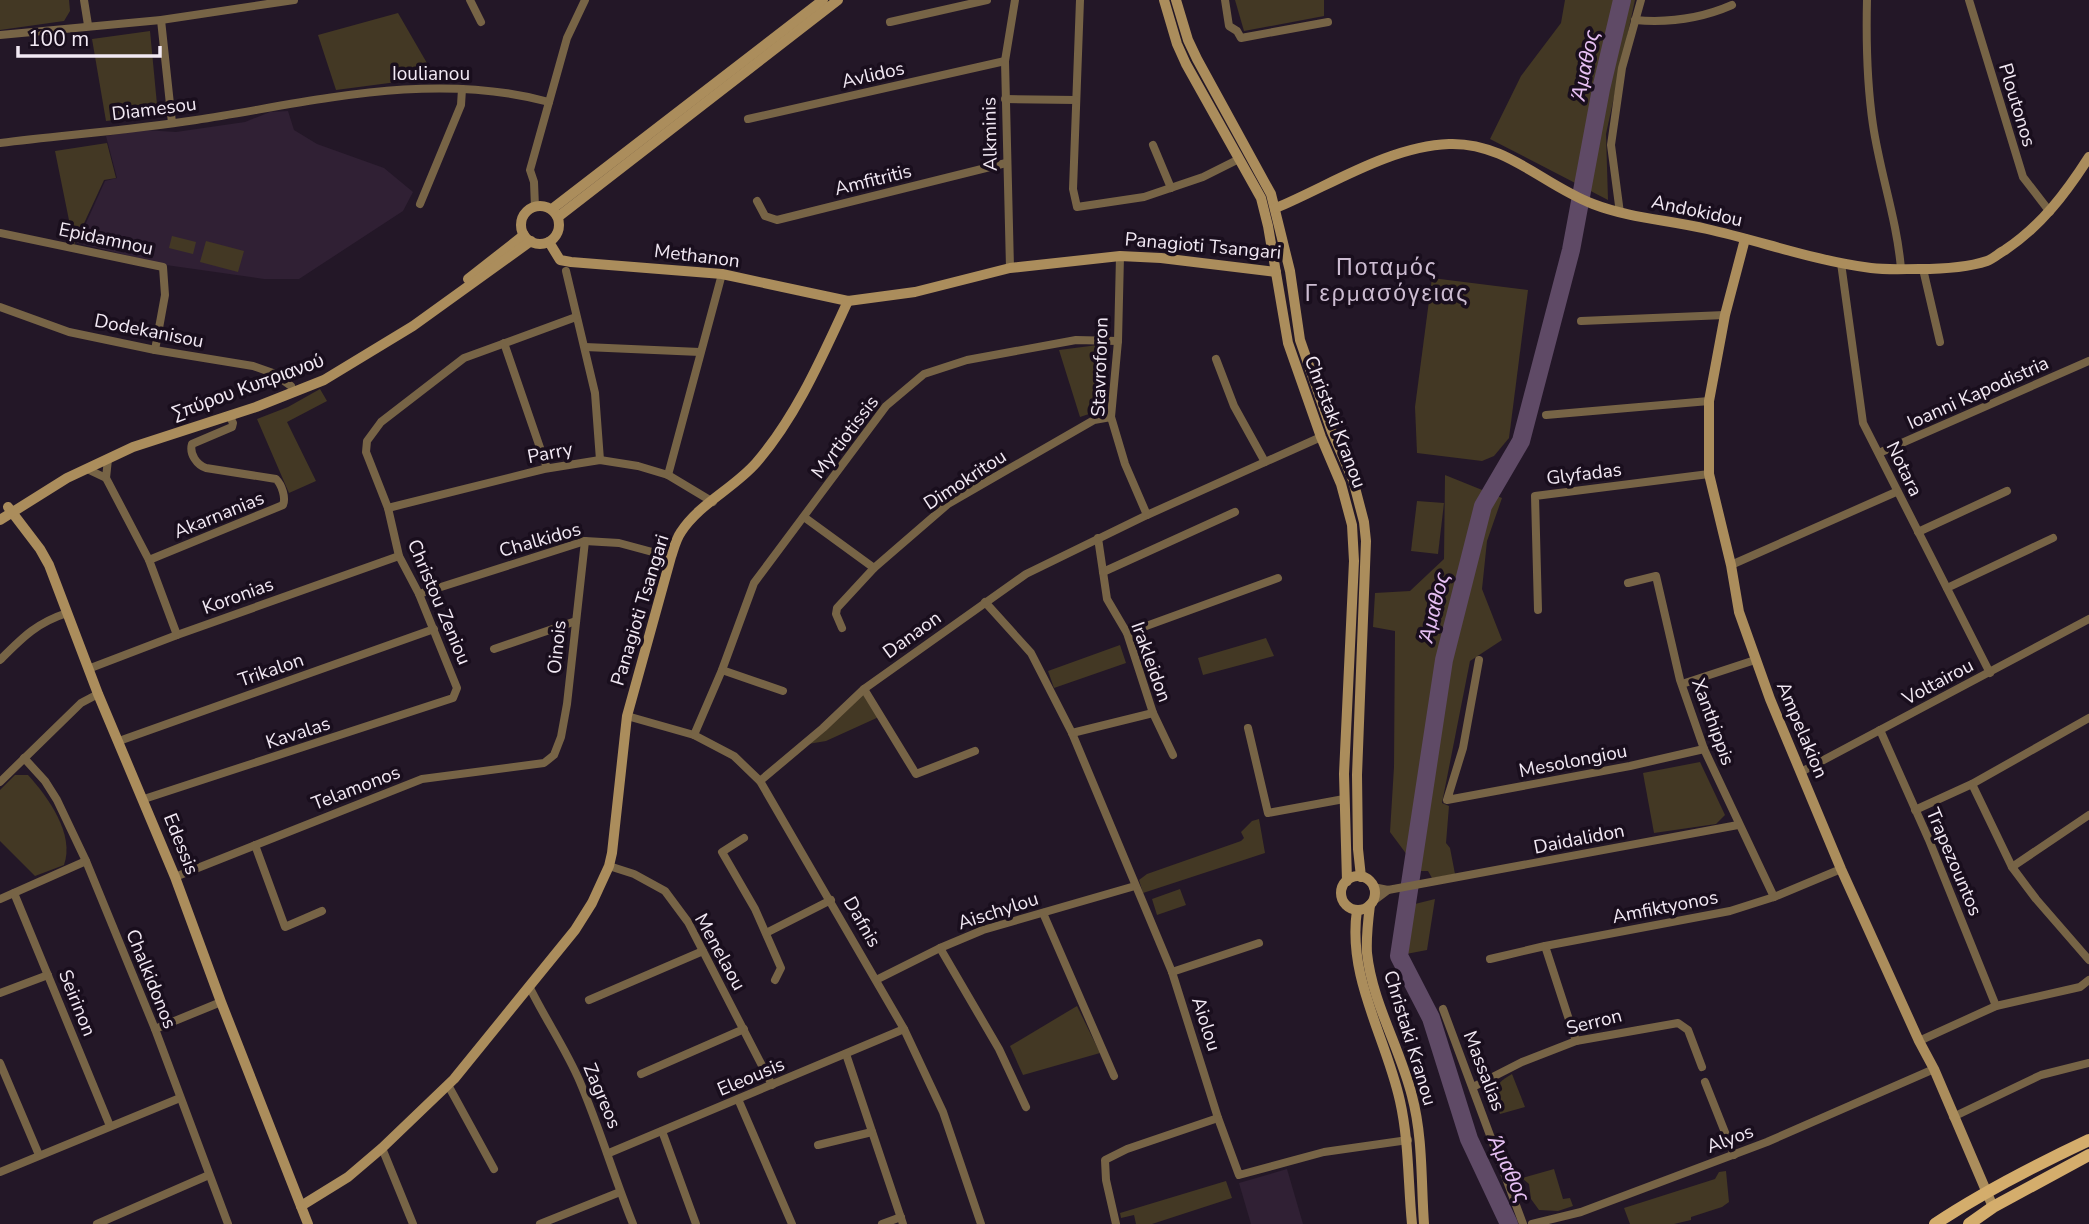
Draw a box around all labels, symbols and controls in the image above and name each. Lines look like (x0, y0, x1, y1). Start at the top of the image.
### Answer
scale bar (18, 14, 159, 58)
text: 100 m (28, 25, 89, 53)
water label: Άμαθος (1564, 27, 1606, 105)
street label: Avlidos (839, 55, 907, 95)
street label: Ploutonos (1992, 60, 2042, 150)
street label: Ioulianou (392, 61, 470, 87)
street label: Diamesou (110, 91, 198, 127)
street label: Alkminis (976, 97, 1004, 171)
street label: Amfitritis (832, 158, 914, 202)
street label: Andokidou (1649, 189, 1745, 233)
street label: Epidamnou (56, 216, 156, 262)
street label: Panagioti Tsangari (1124, 226, 1282, 266)
street label: Methanon (653, 238, 741, 274)
district label: Ποταμός Γερμασόγειας (1305, 252, 1469, 309)
street label: Dodekanisou (92, 308, 206, 354)
street label: Stavroforon (1085, 317, 1115, 417)
street label: Σπύρου Κυπριανού (168, 347, 328, 427)
street label: Ioanni Kapodistria (1903, 350, 2053, 436)
street label: Christaki Kranou (1298, 352, 1372, 492)
street label: Myrtiotissis (805, 390, 885, 484)
street label: Parry (525, 436, 575, 470)
street label: Notara (1880, 437, 1928, 501)
street label: Dimokritou (919, 444, 1011, 516)
street label: Glyfadas (1545, 456, 1623, 492)
street label: Akarnanias (170, 485, 268, 545)
street label: Chalkidos (496, 516, 584, 564)
street label: Panagioti Tsangari (605, 531, 675, 689)
street label: Christou Zeniou (401, 535, 477, 669)
water label: Άμαθος (1411, 568, 1456, 647)
street label: Koronias (199, 571, 277, 621)
street label: Danaon (878, 605, 946, 665)
street label: Irakleidon (1124, 618, 1178, 706)
street label: Oinois (541, 619, 573, 675)
street label: Trikalon (235, 647, 307, 693)
street label: Voltairou (1897, 652, 1978, 712)
street label: Xanthippis (1685, 675, 1741, 769)
street label: Ampelakion (1770, 678, 1834, 782)
street label: Kavalas (262, 710, 334, 756)
street label: Mesolongiou (1517, 738, 1629, 784)
street label: Telamonos (308, 759, 404, 817)
street label: Trapezountos (1920, 804, 1988, 920)
street label: Edessis (157, 809, 205, 879)
street label: Daidalidon (1531, 817, 1627, 861)
street label: Amfiktyonos (1610, 884, 1720, 930)
street label: Aischylou (954, 886, 1042, 936)
street label: Dafnis (837, 892, 887, 952)
street label: Menelaou (688, 909, 752, 995)
street label: Chalkidonos (119, 925, 183, 1033)
street label: Seirinon (52, 966, 102, 1040)
street label: Christaki Kranou (1377, 967, 1443, 1109)
street label: Aiolou (1185, 994, 1227, 1054)
street label: Serron (1563, 1003, 1625, 1041)
street label: Massalias (1457, 1027, 1511, 1115)
street label: Eleousis (713, 1051, 789, 1103)
street label: Zagreos (577, 1059, 627, 1133)
street label: Alyos (1703, 1118, 1757, 1160)
water label: Άμαθος (1480, 1129, 1537, 1208)

